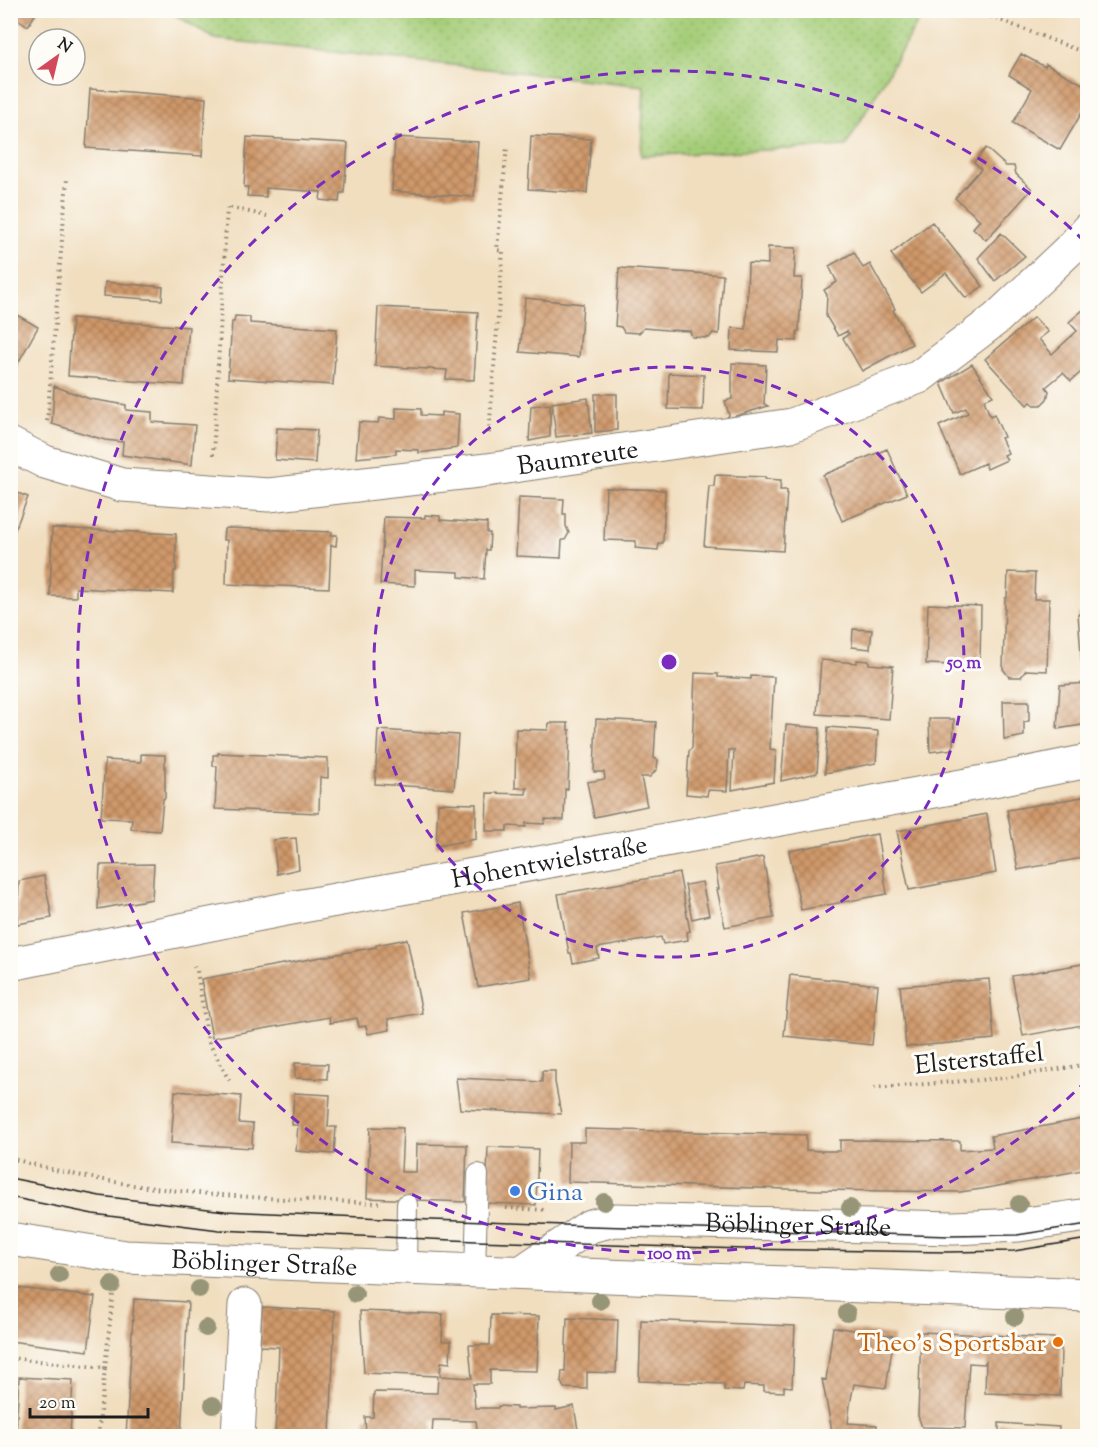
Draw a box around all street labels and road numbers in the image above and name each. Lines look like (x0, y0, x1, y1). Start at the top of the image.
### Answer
street label: Baumreute (515, 432, 641, 486)
street label: Hohentwielstraße (449, 828, 651, 900)
street label: Elsterstaffel (913, 1035, 1046, 1086)
street label: Böblinger Straße (705, 1206, 892, 1248)
street label: Böblinger Straße (171, 1243, 358, 1287)

